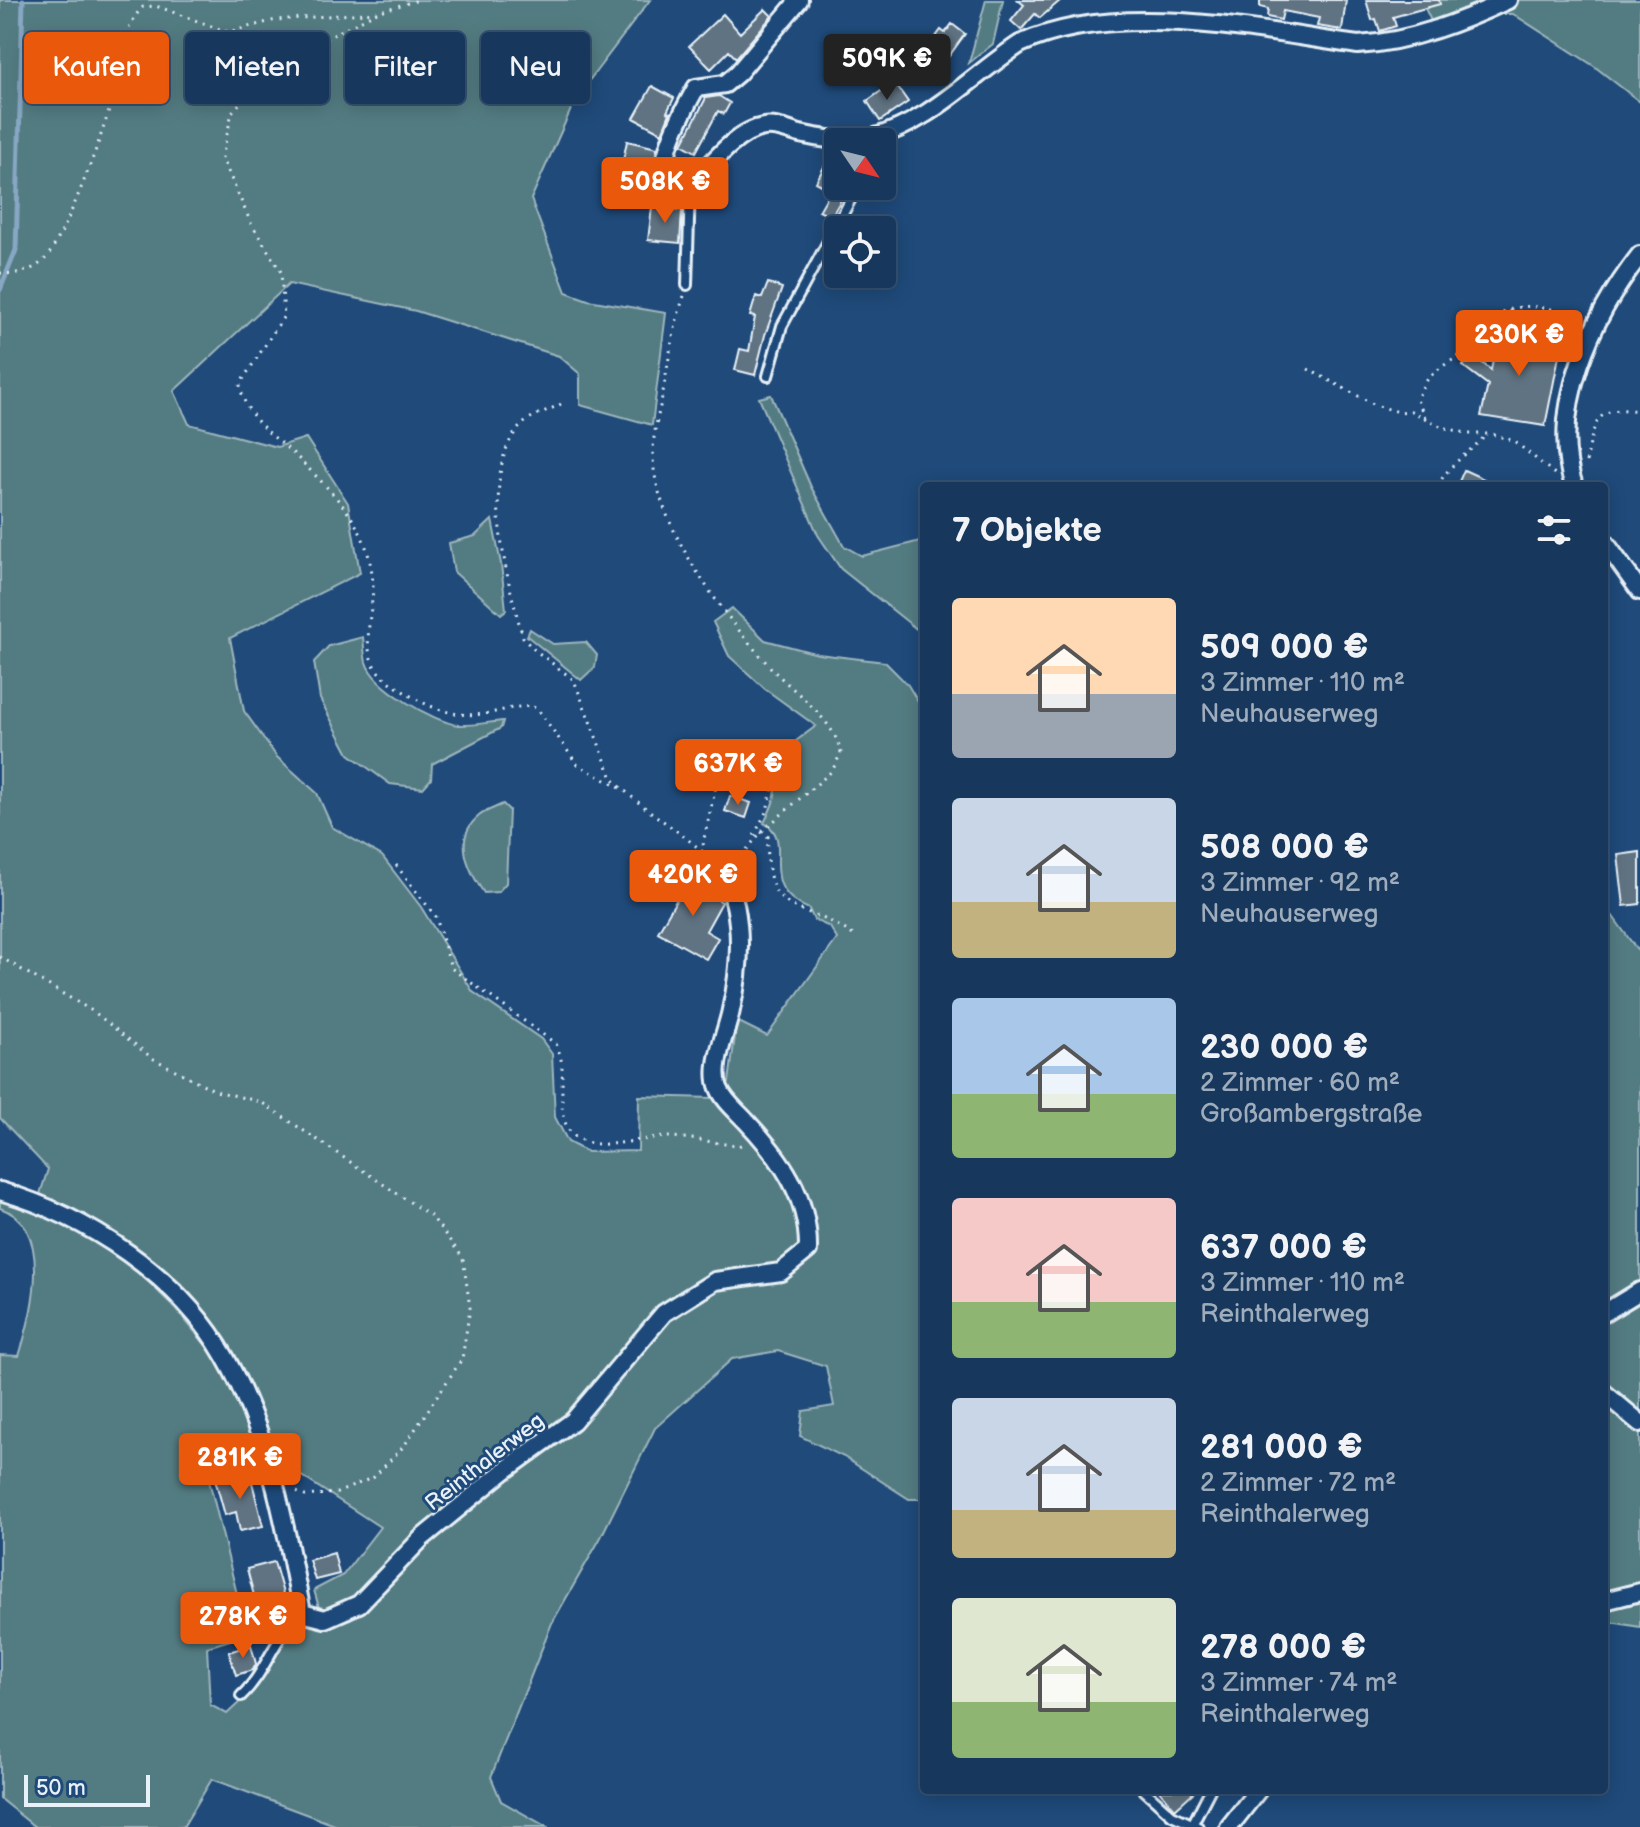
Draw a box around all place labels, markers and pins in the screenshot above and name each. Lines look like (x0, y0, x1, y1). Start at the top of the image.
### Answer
pin: 509K € (822, 34, 952, 102)
pin: 508K € (600, 157, 730, 225)
pin: 230K € (1454, 310, 1584, 378)
pin: 637K € (673, 739, 803, 807)
pin: 420K € (628, 850, 758, 918)
pin: 281K € (175, 1433, 305, 1501)
pin: 278K € (178, 1592, 308, 1660)

